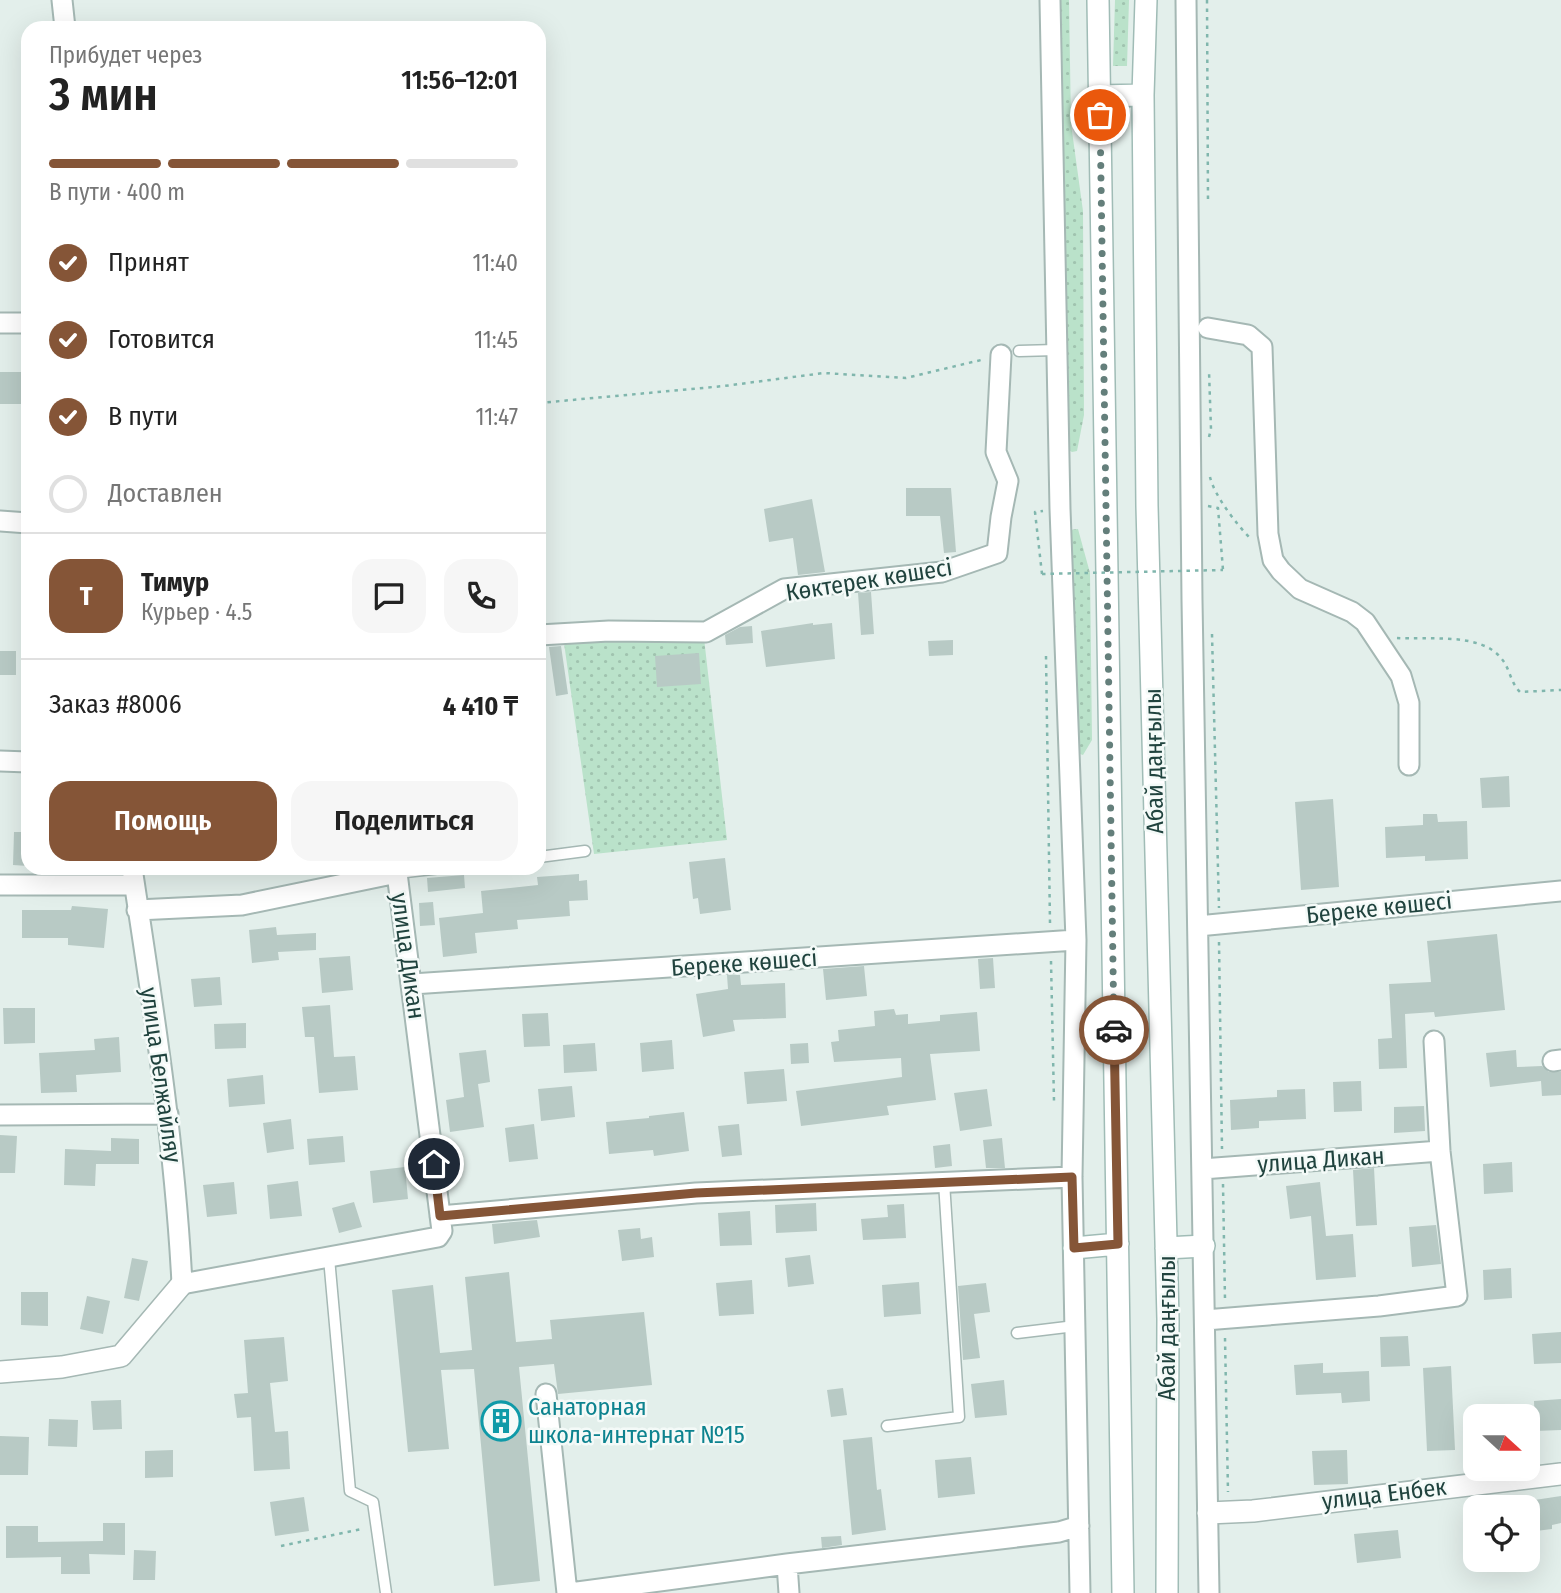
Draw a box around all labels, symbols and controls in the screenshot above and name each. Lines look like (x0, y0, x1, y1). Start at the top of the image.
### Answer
text: Прибудет через (49, 41, 202, 69)
text: 11:56–12:01 (401, 65, 518, 96)
text: 3 мин (49, 67, 158, 122)
pin (1070, 85, 1130, 145)
icon: bag (1081, 96, 1119, 134)
text: В пути · 400 m (49, 178, 185, 206)
icon: check (49, 244, 87, 282)
text: Принят (108, 247, 189, 278)
text: 11:40 (473, 249, 518, 277)
icon: check (49, 321, 87, 359)
text: Готовится (108, 324, 215, 355)
text: 11:45 (474, 326, 518, 354)
icon: check (49, 398, 87, 436)
text: В пути (108, 401, 178, 432)
text: 11:47 (476, 403, 518, 431)
text: Доставлен (108, 478, 223, 509)
street label: Көктерек көшесі (784, 553, 954, 607)
button: chat (352, 559, 426, 633)
button: phone (444, 559, 518, 633)
text: Тимур (141, 567, 209, 598)
text: Т (80, 581, 92, 612)
text: Курьер · 4.5 (141, 598, 252, 626)
street label: Абай даңғылы (1139, 688, 1169, 834)
text: Заказ #8006 (49, 689, 182, 720)
text: 4 410 ₸ (443, 691, 518, 722)
button: Помощь (49, 781, 277, 861)
button: Поделиться (291, 781, 518, 861)
street label: Береке көшесі (1305, 886, 1453, 930)
street label: улица Дикан (385, 891, 431, 1021)
street label: Береке көшесі (670, 944, 818, 982)
street label: улица Белжайляу (135, 985, 187, 1165)
courier (1079, 995, 1149, 1065)
icon: car (1095, 1011, 1133, 1049)
pin (404, 1134, 464, 1194)
street label: улица Дикан (1256, 1142, 1386, 1178)
icon: home (415, 1145, 453, 1183)
street label: Абай даңғылы (1153, 1255, 1181, 1401)
place label: Санаторная школа-интернат №15 (528, 1393, 745, 1449)
building icon: Санаторная школа-интернат №15 (480, 1400, 522, 1442)
north arrow (1463, 1404, 1540, 1480)
map controls (1463, 1404, 1540, 1572)
street label: улица Енбек (1320, 1472, 1449, 1516)
button: locate (1463, 1495, 1540, 1572)

